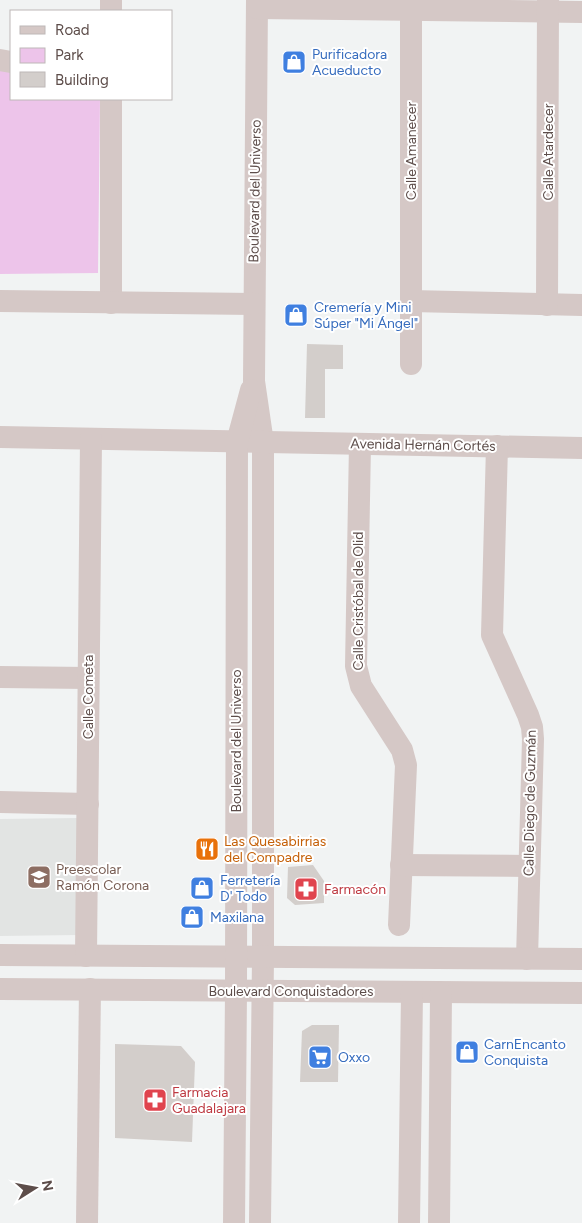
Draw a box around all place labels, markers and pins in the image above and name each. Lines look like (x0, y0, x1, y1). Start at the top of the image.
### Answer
place label: Purificadora Acueducto (312, 46, 387, 79)
shop icon: Purificadora Acueducto (281, 49, 307, 75)
place label: Cremería y Mini Súper "Mi Ángel" (314, 299, 418, 332)
shop icon: Cremería y Mini Súper "Mi Ángel" (283, 302, 309, 328)
place label: Las Quesabirrias del Compadre (224, 833, 326, 866)
restaurant icon: Las Quesabirrias del Compadre (194, 836, 220, 862)
place label: Preescolar Ramón Corona (56, 861, 149, 894)
school or university icon: Preescolar Ramón Corona (26, 864, 52, 890)
place label: Ferretería D' Todo (220, 872, 280, 905)
shop icon: Ferretería D' Todo (189, 875, 215, 901)
pharmacy icon: Farmacón (293, 876, 319, 902)
place label: Farmacón (324, 881, 386, 898)
shop icon: Maxilana (179, 904, 205, 930)
place label: Maxilana (210, 909, 264, 926)
place label: CarnEncanto Conquista (484, 1036, 566, 1069)
shop icon: CarnEncanto Conquista (454, 1039, 480, 1065)
supermarket icon: Oxxo (307, 1044, 333, 1070)
place label: Oxxo (338, 1049, 370, 1066)
place label: Farmacia Guadalajara (172, 1084, 246, 1117)
pharmacy icon: Farmacia Guadalajara (142, 1087, 168, 1113)

